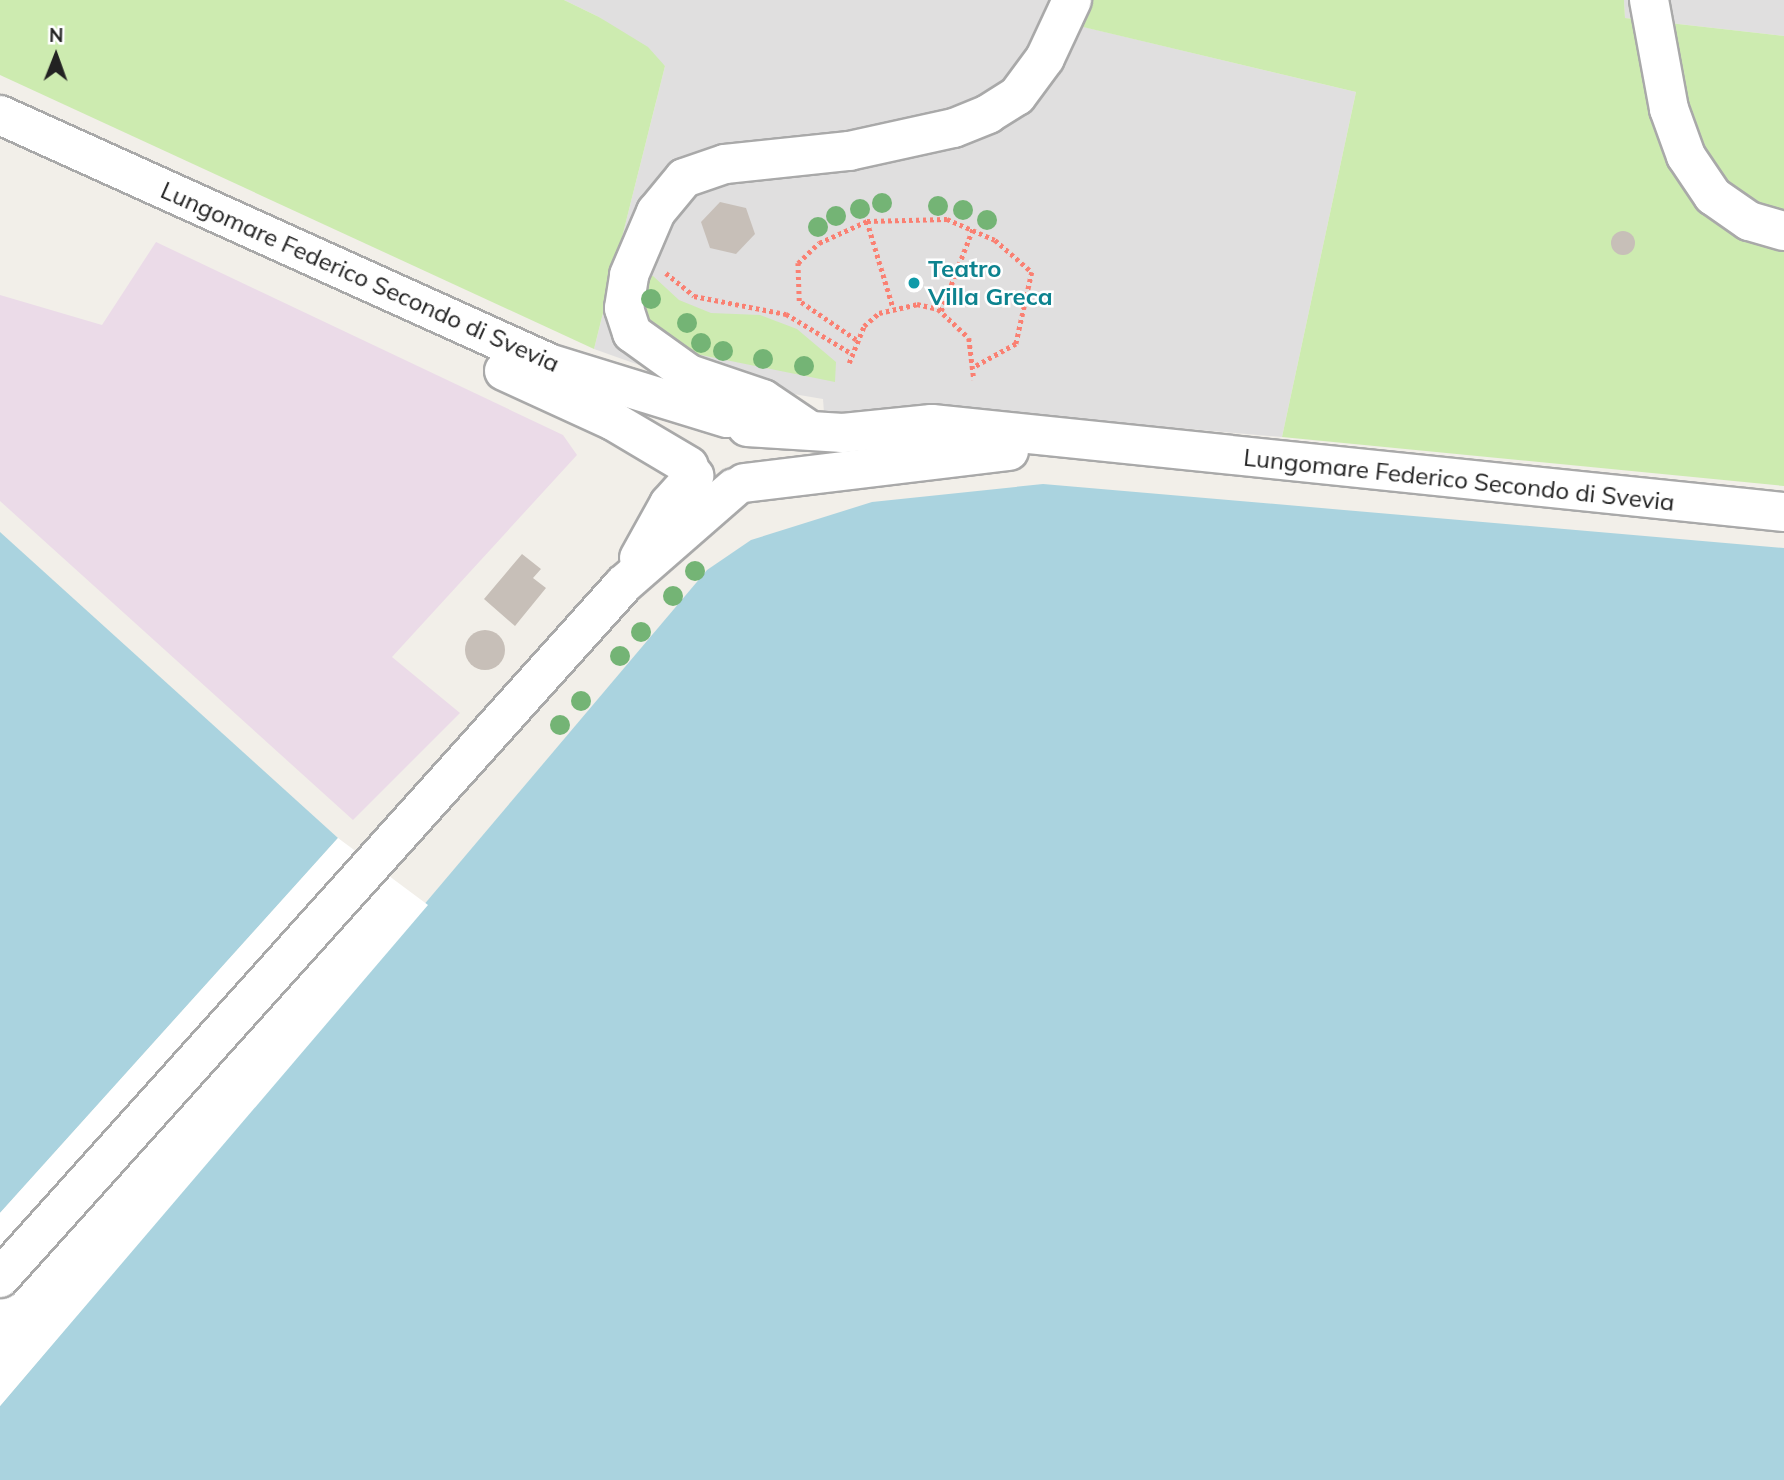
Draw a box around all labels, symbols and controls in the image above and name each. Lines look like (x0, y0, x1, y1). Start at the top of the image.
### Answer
north arrow (21, 21, 91, 91)
text: N (49, 23, 64, 47)
street label: Lungomare Federico Secondo di Svevia (156, 176, 564, 378)
place label: Teatro Villa Greca (928, 255, 1053, 311)
marker: Teatro Villa Greca (906, 275, 922, 291)
street label: Lungomare Federico Secondo di Svevia (1242, 443, 1676, 517)

